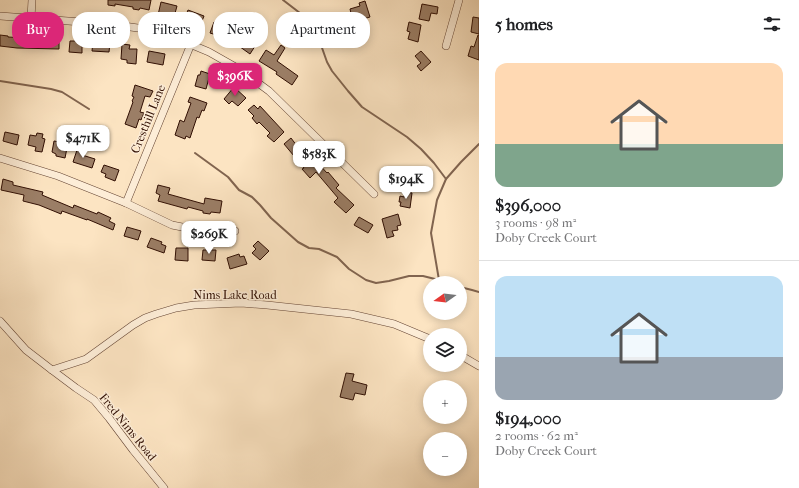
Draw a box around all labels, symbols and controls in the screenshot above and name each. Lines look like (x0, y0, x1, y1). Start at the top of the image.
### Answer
chip: Buy (12, 12, 64, 48)
chip: Rent (72, 12, 130, 48)
chip: Filters (138, 12, 205, 48)
chip: New (213, 12, 268, 48)
chip: Apartment (276, 12, 370, 48)
icon: filters (761, 13, 783, 35)
text: 5 homes (495, 14, 553, 34)
pin: $396K (207, 63, 263, 97)
text: $396K (217, 68, 253, 83)
street label: Cresthill Lane (128, 83, 168, 155)
icon: home (603, 89, 675, 161)
pin: $471K (55, 125, 111, 159)
text: $471K (66, 130, 100, 145)
pin: $583K (291, 141, 347, 175)
text: $583K (302, 146, 336, 161)
pin: $194K (378, 166, 434, 200)
text: $194K (388, 171, 424, 186)
text: $396,000 (495, 195, 561, 215)
text: 3 rooms · 98 m² (495, 215, 576, 230)
pin: $269K (181, 221, 237, 255)
text: $269K (190, 226, 228, 241)
text: Doby Creek Court (495, 230, 597, 245)
north arrow (423, 276, 467, 320)
map controls (423, 276, 467, 476)
street label: Nims Lake Road (193, 288, 277, 302)
icon: home (603, 302, 675, 374)
button: layers (423, 328, 467, 372)
button: + (423, 380, 467, 424)
street label: Fred Nims Road (97, 390, 160, 464)
text: $194,000 (495, 408, 561, 428)
text: 2 rooms · 62 m² (495, 428, 578, 443)
button: − (423, 432, 467, 476)
text: Doby Creek Court (495, 443, 597, 458)

